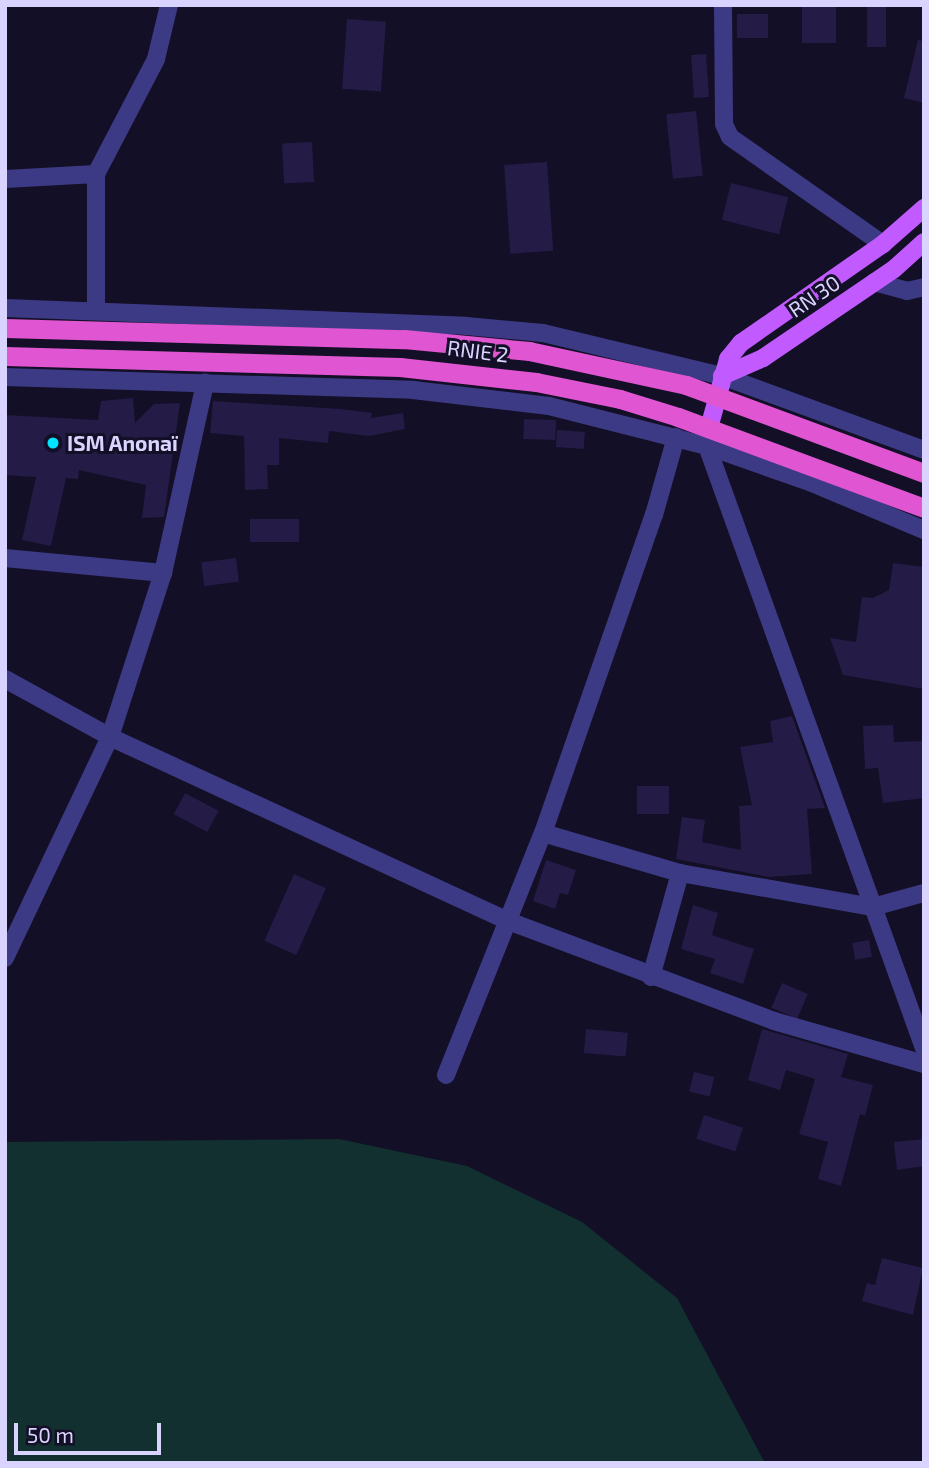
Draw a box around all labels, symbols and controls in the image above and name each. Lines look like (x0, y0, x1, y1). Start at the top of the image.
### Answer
street label: RN 30 (783, 270, 845, 322)
street label: RNIE 2 (446, 335, 510, 367)
place label: ISM Anonaï (67, 430, 178, 456)
marker: ISM Anonaï (45, 435, 61, 451)
scale bar (18, 1408, 164, 1452)
text: 50 m (27, 1422, 74, 1447)

